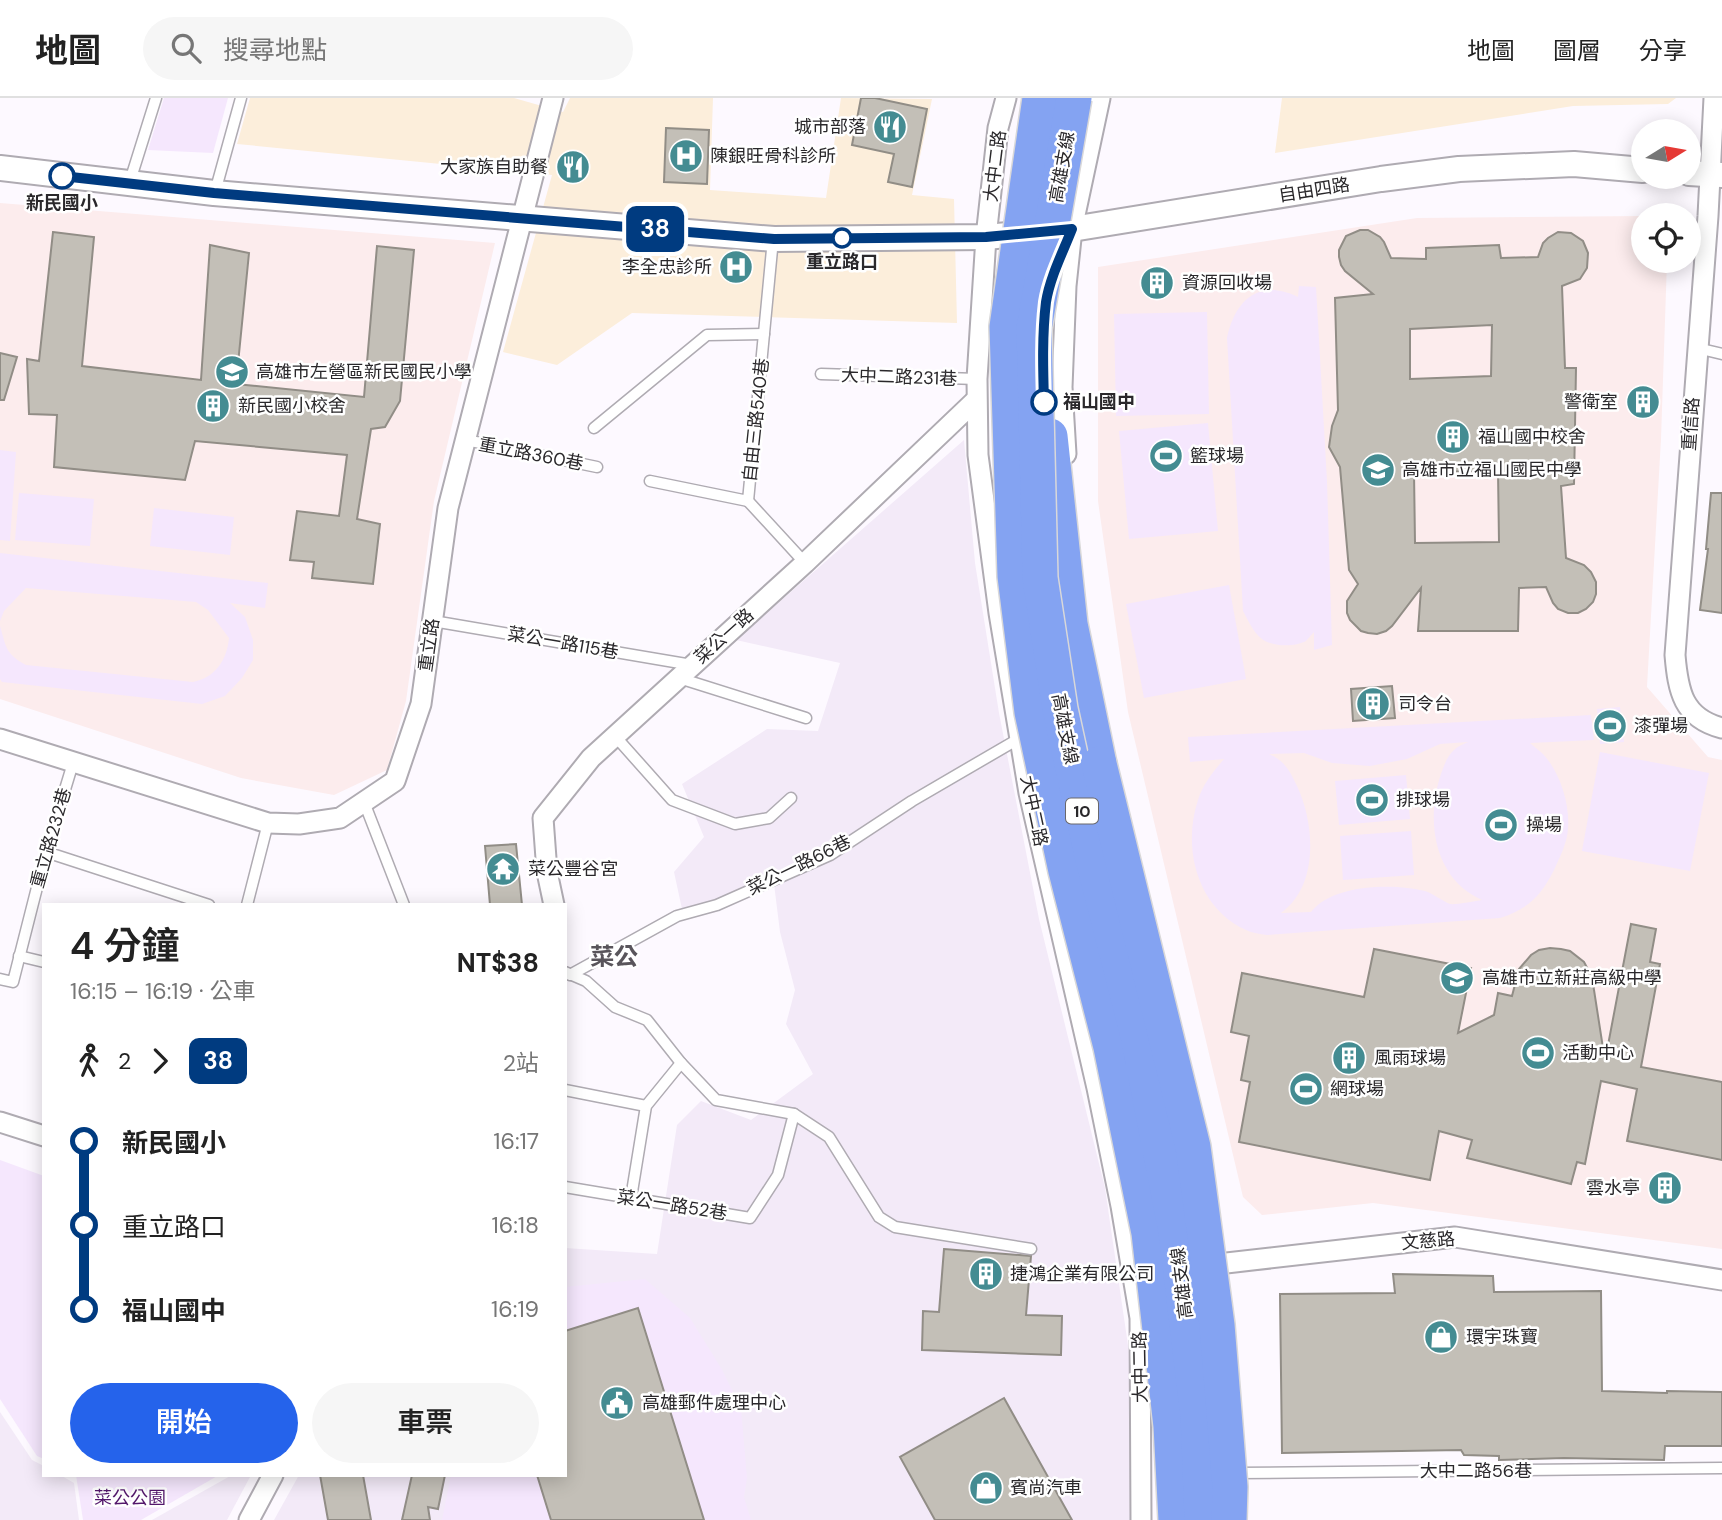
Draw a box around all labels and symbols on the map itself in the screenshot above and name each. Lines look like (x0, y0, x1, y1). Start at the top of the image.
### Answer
restaurant icon: 城市部落 (871, 108, 909, 146)
place label: 城市部落 (794, 115, 866, 139)
north arrow (1631, 119, 1701, 189)
street label: 大中二路 (979, 129, 1011, 203)
street label: 高雄支線 (1044, 129, 1080, 205)
hospital icon: 陳銀旺骨科診所 (667, 137, 705, 175)
place label: 陳銀旺骨科診所 (710, 144, 836, 168)
restaurant icon: 大家族自助餐 (554, 148, 592, 186)
place label: 大家族自助餐 (440, 155, 548, 179)
marker: 新民國小 (49, 163, 75, 189)
street label: 自由四路 (1277, 173, 1351, 207)
place label: 新民國小 (26, 191, 98, 215)
line badge: 38 (624, 206, 686, 252)
marker: 重立路口 (832, 228, 852, 248)
hospital icon: 李全忠診所 (717, 248, 755, 286)
place label: 重立路口 (806, 250, 878, 274)
place label: 李全忠診所 (622, 255, 712, 279)
building icon: 資源回收場 (1138, 264, 1176, 302)
place label: 資源回收場 (1182, 271, 1272, 295)
school or university icon: 高雄市左營區新民國民小學 (213, 353, 251, 391)
street label: 自由三路540巷 (738, 357, 774, 483)
place label: 高雄市左營區新民國民小學 (256, 360, 472, 384)
street label: 大中二路231巷 (840, 363, 958, 391)
building icon: 警衛室 (1624, 383, 1662, 421)
building icon: 新民國小校舍 (194, 387, 232, 425)
marker: 福山國中 (1031, 389, 1057, 415)
place label: 福山國中 (1063, 390, 1135, 414)
place label: 警衛室 (1564, 390, 1618, 414)
place label: 新民國小校舍 (238, 394, 346, 418)
street label: 重信路 (1677, 396, 1705, 452)
building icon: 福山國中校舍 (1434, 418, 1472, 456)
place label: 福山國中校舍 (1478, 425, 1586, 449)
street label: 重立路360巷 (477, 432, 585, 476)
sports icon: 籃球場 (1147, 437, 1185, 475)
place label: 籃球場 (1190, 444, 1244, 468)
school or university icon: 高雄市立福山國民中學 (1359, 451, 1397, 489)
place label: 高雄市立福山國民中學 (1402, 458, 1582, 482)
street label: 菜公一路 (689, 603, 759, 669)
street label: 重立路 (413, 617, 445, 673)
street label: 菜公一路115巷 (506, 621, 620, 665)
building icon: 司令台 (1354, 685, 1392, 723)
street label: 高雄支線 (1046, 691, 1084, 767)
place label: 司令台 (1398, 692, 1452, 716)
sports icon: 漆彈場 (1591, 707, 1629, 745)
place label: 漆彈場 (1634, 714, 1688, 738)
street label: 大中二路 (1015, 773, 1053, 849)
sports icon: 排球場 (1353, 781, 1391, 819)
street label: 重立路232巷 (25, 785, 77, 891)
place label: 排球場 (1396, 788, 1450, 812)
road number: 10 (1066, 798, 1098, 824)
sports icon: 操場 (1482, 806, 1520, 844)
place label: 操場 (1526, 813, 1562, 837)
street label: 菜公一路66巷 (743, 830, 855, 900)
temple icon: 菜公豐谷宮 (484, 850, 522, 888)
place label: 菜公豐谷宮 (528, 857, 618, 881)
district label: 菜公 (590, 941, 638, 972)
school or university icon: 高雄市立新莊高級中學 (1438, 959, 1476, 997)
place label: 高雄市立新莊高級中學 (1482, 966, 1662, 990)
sports icon: 活動中心 (1519, 1034, 1557, 1072)
building icon: 風雨球場 (1330, 1039, 1368, 1077)
place label: 活動中心 (1562, 1041, 1634, 1065)
place label: 風雨球場 (1374, 1046, 1446, 1070)
sports icon: 網球場 (1287, 1070, 1325, 1108)
place label: 網球場 (1330, 1077, 1384, 1101)
building icon: 雲水亭 (1646, 1169, 1684, 1207)
place label: 雲水亭 (1586, 1176, 1640, 1200)
street label: 菜公一路52巷 (615, 1184, 729, 1226)
street label: 文慈路 (1400, 1227, 1456, 1255)
street label: 高雄支線 (1166, 1246, 1198, 1320)
building icon: 捷鴻企業有限公司 (967, 1255, 1005, 1293)
place label: 捷鴻企業有限公司 (1010, 1262, 1154, 1286)
shop icon: 環宇珠寶 (1422, 1318, 1460, 1356)
place label: 環宇珠寶 (1466, 1325, 1538, 1349)
street label: 大中二路 (1127, 1331, 1153, 1403)
public building icon: 高雄郵件處理中心 (598, 1384, 636, 1422)
place label: 高雄郵件處理中心 (642, 1391, 786, 1415)
street label: 大中二路56巷 (1420, 1459, 1532, 1483)
shop icon: 賓尚汽車 (967, 1469, 1005, 1507)
place label: 賓尚汽車 (1010, 1476, 1082, 1500)
park label: 菜公公園 (94, 1486, 166, 1510)

